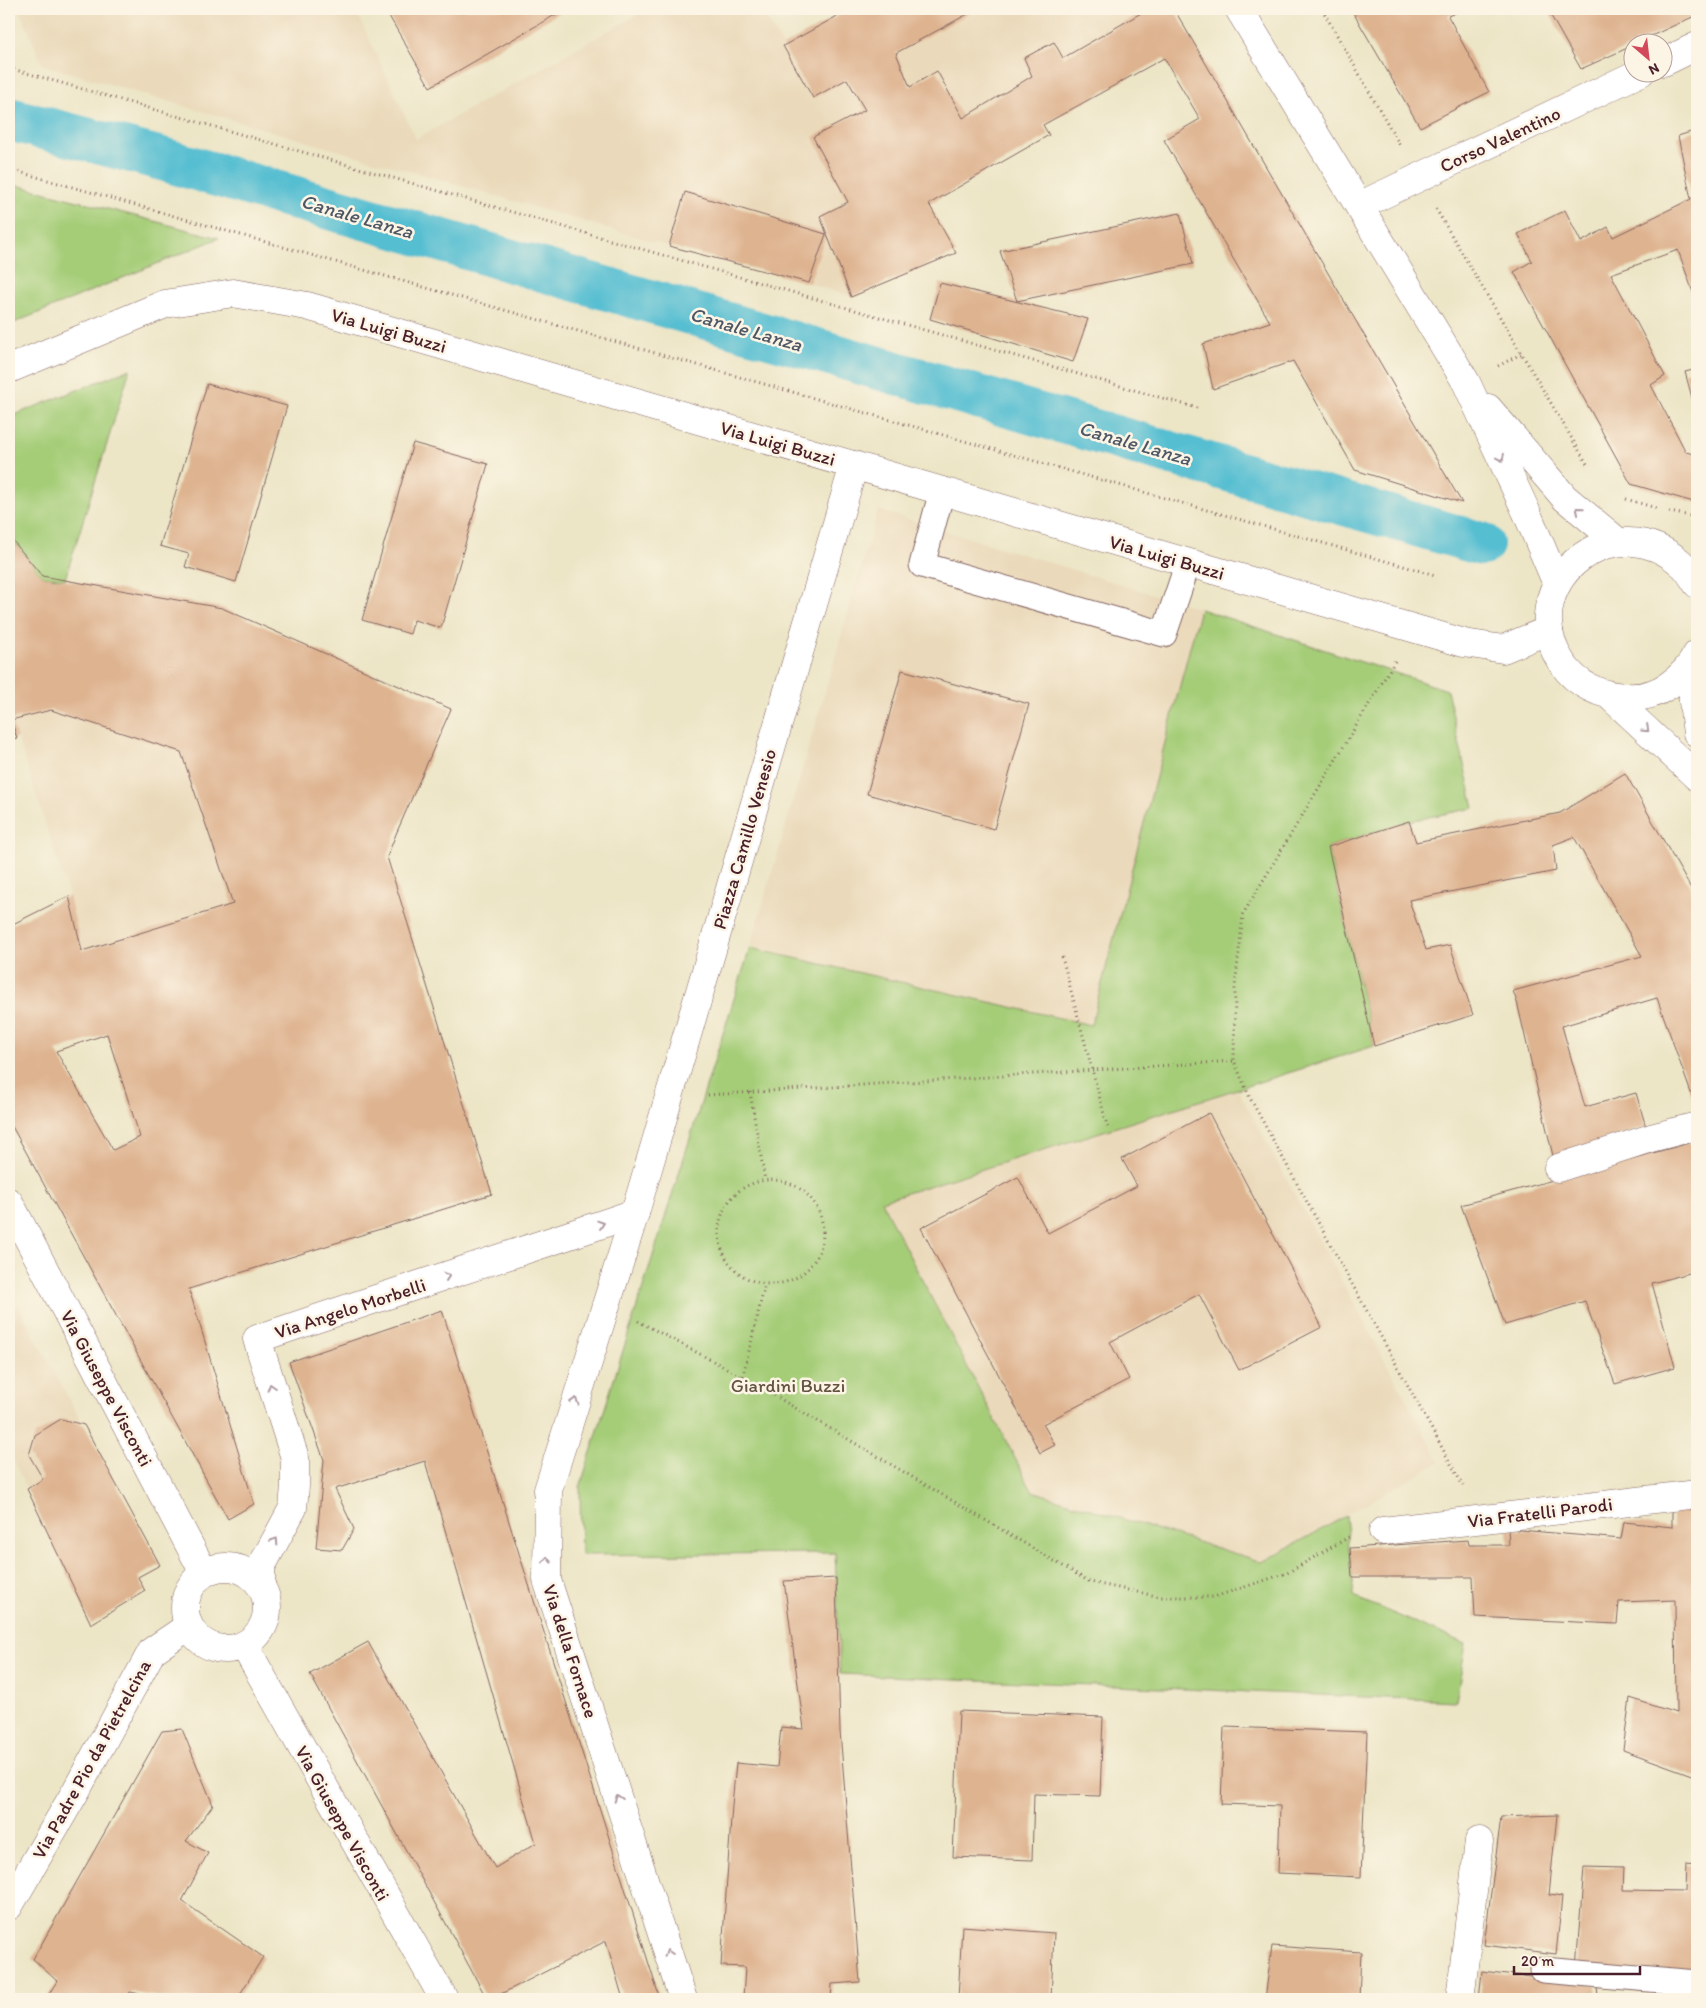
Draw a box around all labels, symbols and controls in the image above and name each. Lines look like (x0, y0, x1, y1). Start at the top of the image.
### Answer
north arrow (1624, 32, 1674, 82)
text: N (1646, 59, 1662, 79)
street label: Corso Valentino (1436, 101, 1564, 177)
water label: Canale Lanza (298, 189, 417, 244)
water label: Canale Lanza (687, 302, 806, 357)
street label: Via Luigi Buzzi (329, 303, 449, 358)
street label: Via Luigi Buzzi (718, 416, 838, 471)
water label: Canale Lanza (1076, 416, 1195, 471)
one-way arrow (1495, 453, 1506, 462)
one-way arrow (1576, 507, 1585, 516)
street label: Via Luigi Buzzi (1107, 530, 1227, 585)
one-way arrow (1640, 723, 1649, 732)
street label: Piazza Camillo Venesio (708, 746, 781, 932)
one-way arrow (596, 1220, 604, 1230)
one-way arrow (442, 1271, 450, 1281)
street label: Via Angelo Morbelli (272, 1273, 429, 1344)
street label: Via Giuseppe Visconti (56, 1306, 158, 1470)
park label: Giardini Buzzi (731, 1374, 845, 1397)
one-way arrow (267, 1383, 277, 1391)
one-way arrow (570, 1398, 580, 1406)
street label: Via Fratelli Parodi (1466, 1492, 1614, 1533)
one-way arrow (269, 1537, 278, 1546)
one-way arrow (542, 1555, 552, 1563)
street label: Via della Fornace (538, 1581, 603, 1721)
street label: Via Padre Pio da Pietrelcina (27, 1656, 156, 1863)
street label: Via Giuseppe Visconti (290, 1742, 395, 1905)
one-way arrow (614, 1795, 624, 1803)
scale bar (1514, 1943, 1640, 1975)
one-way arrow (664, 1949, 674, 1958)
text: 20 m (1521, 1952, 1555, 1970)

